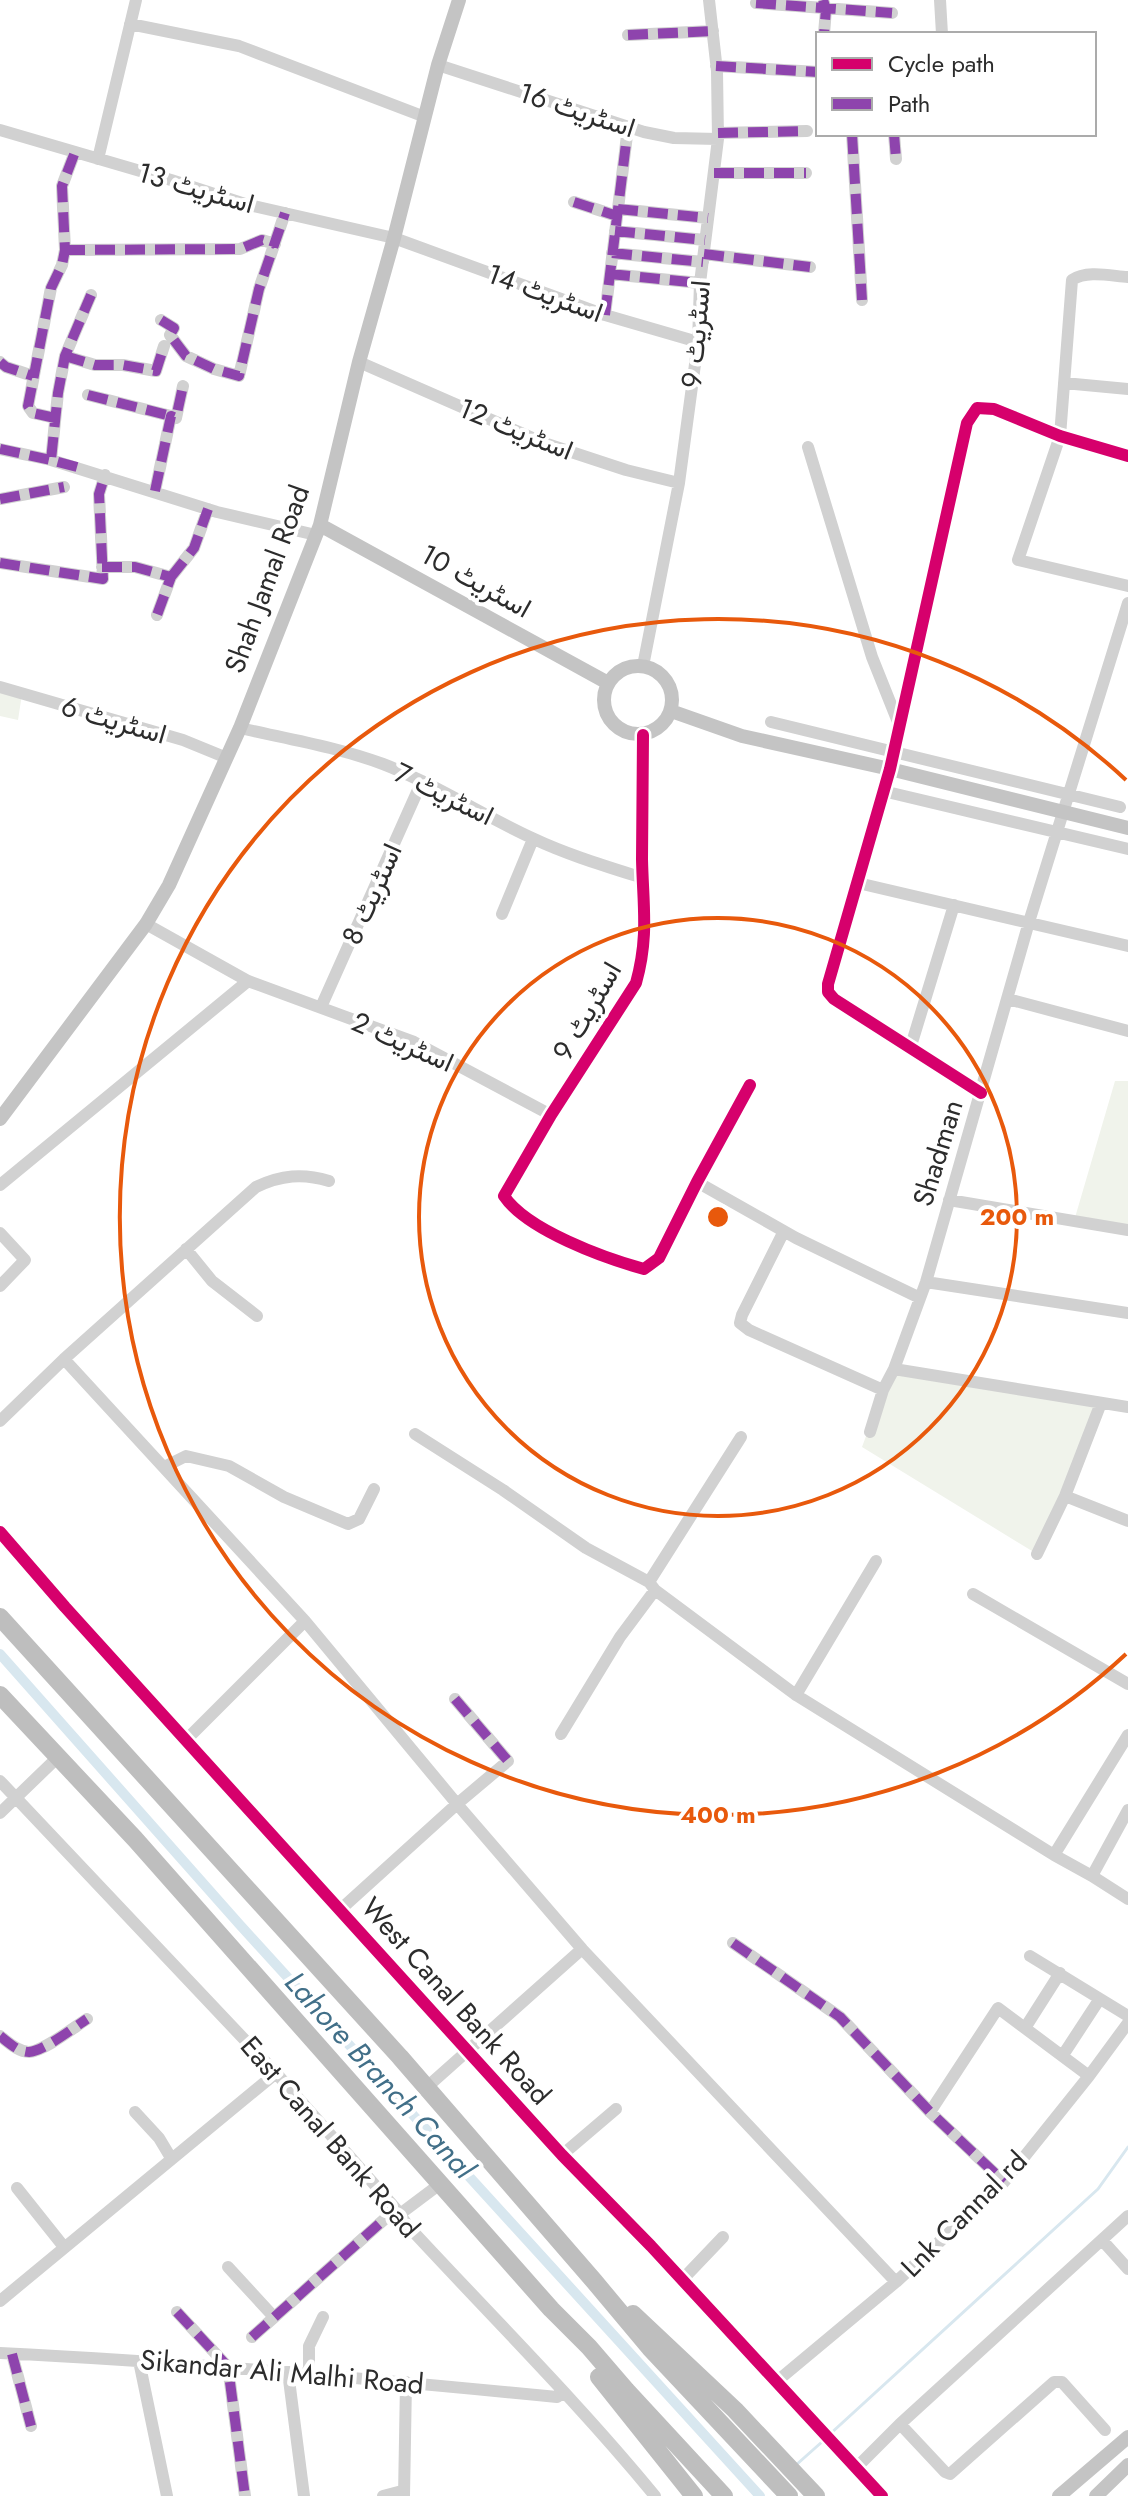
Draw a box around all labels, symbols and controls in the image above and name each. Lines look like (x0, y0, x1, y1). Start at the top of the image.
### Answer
legend (816, 32, 1096, 136)
text: Cycle path (888, 46, 995, 81)
street label: اسٹریٹ 16 (513, 72, 641, 148)
text: Path (888, 86, 930, 121)
street label: اسٹریٹ 13 (133, 152, 259, 224)
street label: اسٹریٹ 14 (481, 253, 609, 333)
street label: اسٹریٹ 9 (671, 278, 721, 390)
street label: اسٹریٹ 12 (452, 387, 580, 471)
street label: Shah Jamal Road (214, 479, 320, 679)
street label: اسٹریٹ 10 (413, 534, 539, 628)
street label: اسٹریٹ 6 (56, 685, 172, 755)
street label: اسٹریٹ 7 (387, 752, 501, 836)
street label: اسٹریٹ 8 (331, 837, 413, 951)
street label: اسٹریٹ 9 (542, 954, 632, 1068)
street label: اسٹریٹ 2 (345, 1001, 461, 1083)
street label: Shadman (902, 1095, 974, 1211)
text: 200 m (980, 1199, 1054, 1234)
centre of rings (704, 1203, 732, 1231)
text: 400 m (680, 1797, 756, 1832)
street label: West Canal Bank Road (351, 1888, 561, 2114)
water label: Lahore Branch Canal (275, 1962, 486, 2189)
street label: East Canal Bank Road (231, 2027, 429, 2247)
street label: Lnk Cannal rd (892, 2142, 1036, 2286)
street label: Sikandar Ali Malhi Road (138, 2339, 426, 2405)

